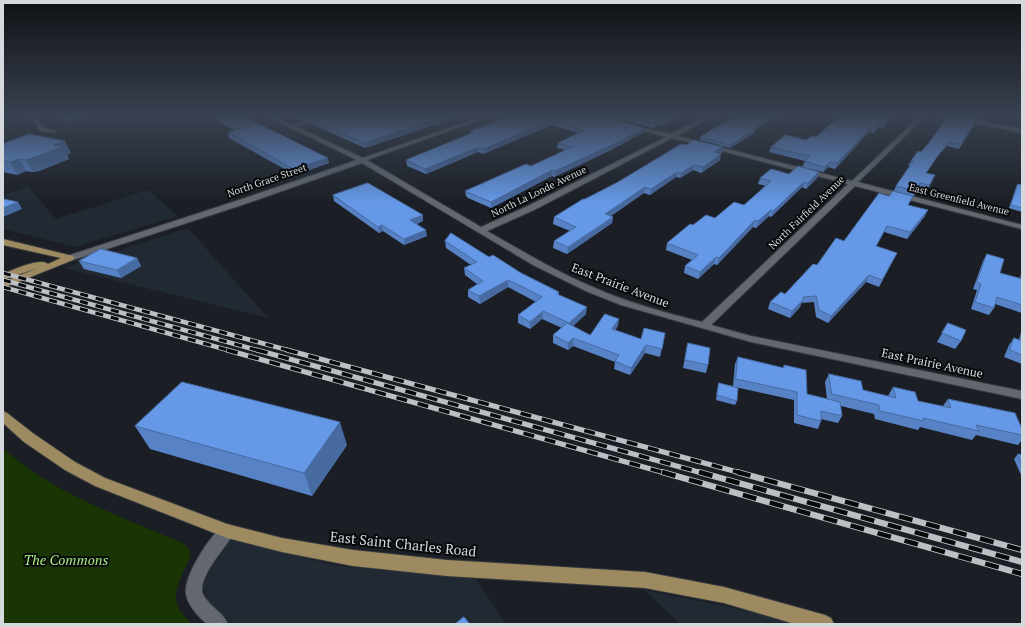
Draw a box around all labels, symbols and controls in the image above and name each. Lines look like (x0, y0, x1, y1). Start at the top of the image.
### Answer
street label: North Grace Street (226, 162, 308, 200)
street label: North La Londe Avenue (489, 164, 589, 220)
street label: North Fairfield Avenue (767, 174, 847, 252)
street label: East Greenfield Avenue (908, 182, 1010, 218)
street label: East Prairie Avenue (569, 261, 671, 311)
street label: East Prairie Avenue (880, 346, 984, 382)
street label: East Saint Charles Road (329, 529, 477, 561)
park label: The Commons (24, 553, 108, 569)

